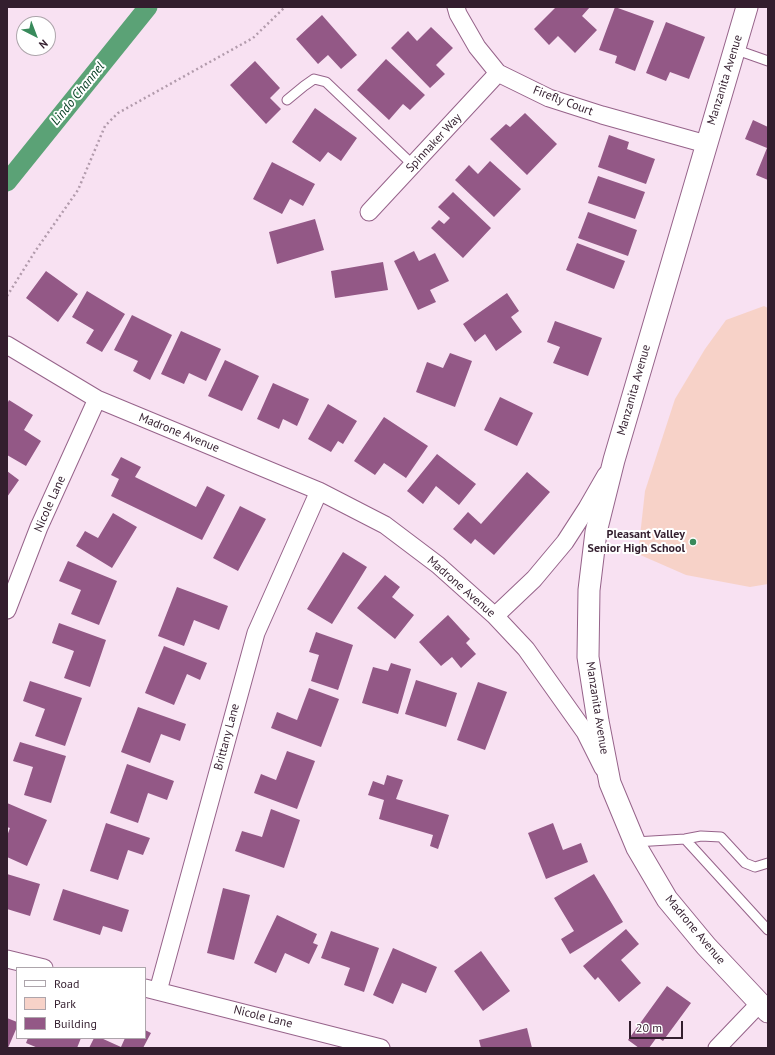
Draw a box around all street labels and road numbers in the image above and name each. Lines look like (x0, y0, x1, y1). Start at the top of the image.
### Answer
street label: Manzanita Avenue (704, 33, 746, 127)
street label: Firefly Court (531, 83, 595, 119)
street label: Spinnaker Way (403, 111, 465, 175)
street label: Manzanita Avenue (614, 343, 654, 437)
street label: Madrone Avenue (137, 410, 221, 456)
street label: Nicole Lane (31, 474, 69, 534)
street label: Madrone Avenue (424, 553, 498, 621)
street label: Manzanita Avenue (583, 661, 611, 755)
street label: Brittany Lane (211, 702, 243, 772)
street label: Madrone Avenue (662, 893, 728, 967)
street label: Nicole Lane (232, 1003, 294, 1031)

